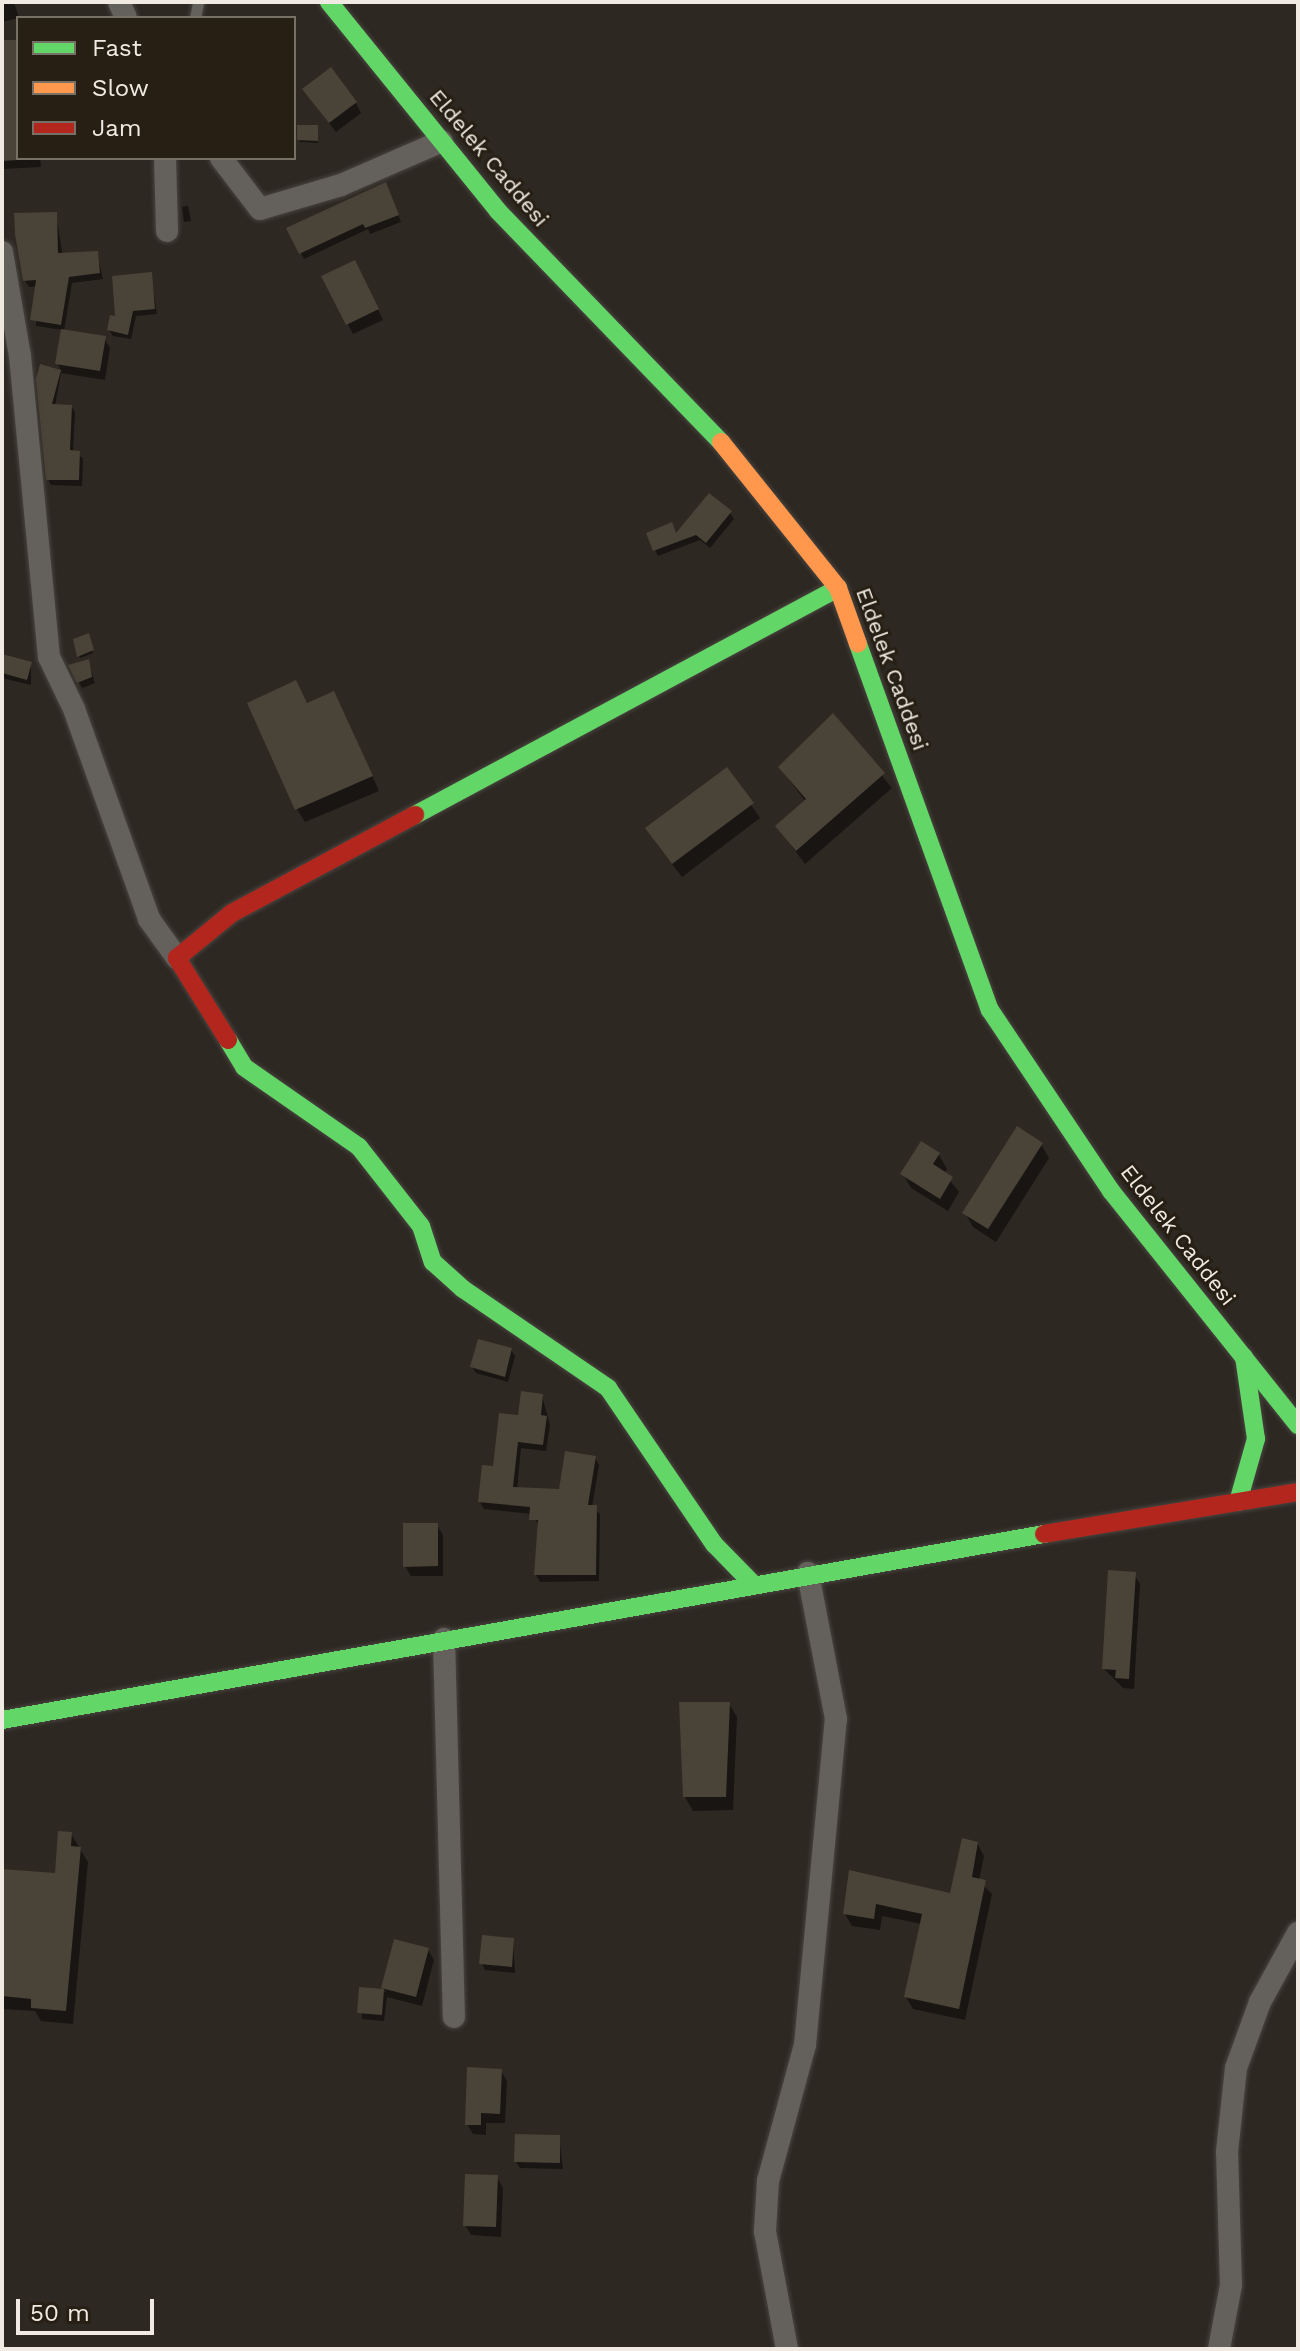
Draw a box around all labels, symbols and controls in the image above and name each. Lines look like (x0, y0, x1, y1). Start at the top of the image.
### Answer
legend (16, 16, 296, 160)
text: Fast (92, 34, 142, 62)
text: Slow (92, 74, 149, 102)
street label: Eldelek Caddesi (424, 84, 554, 232)
text: Jam (92, 114, 142, 142)
street label: Eldelek Caddesi (850, 584, 934, 754)
street label: Eldelek Caddesi (1115, 1159, 1241, 1311)
scale bar (20, 2283, 158, 2333)
text: 50 m (30, 2299, 90, 2327)

